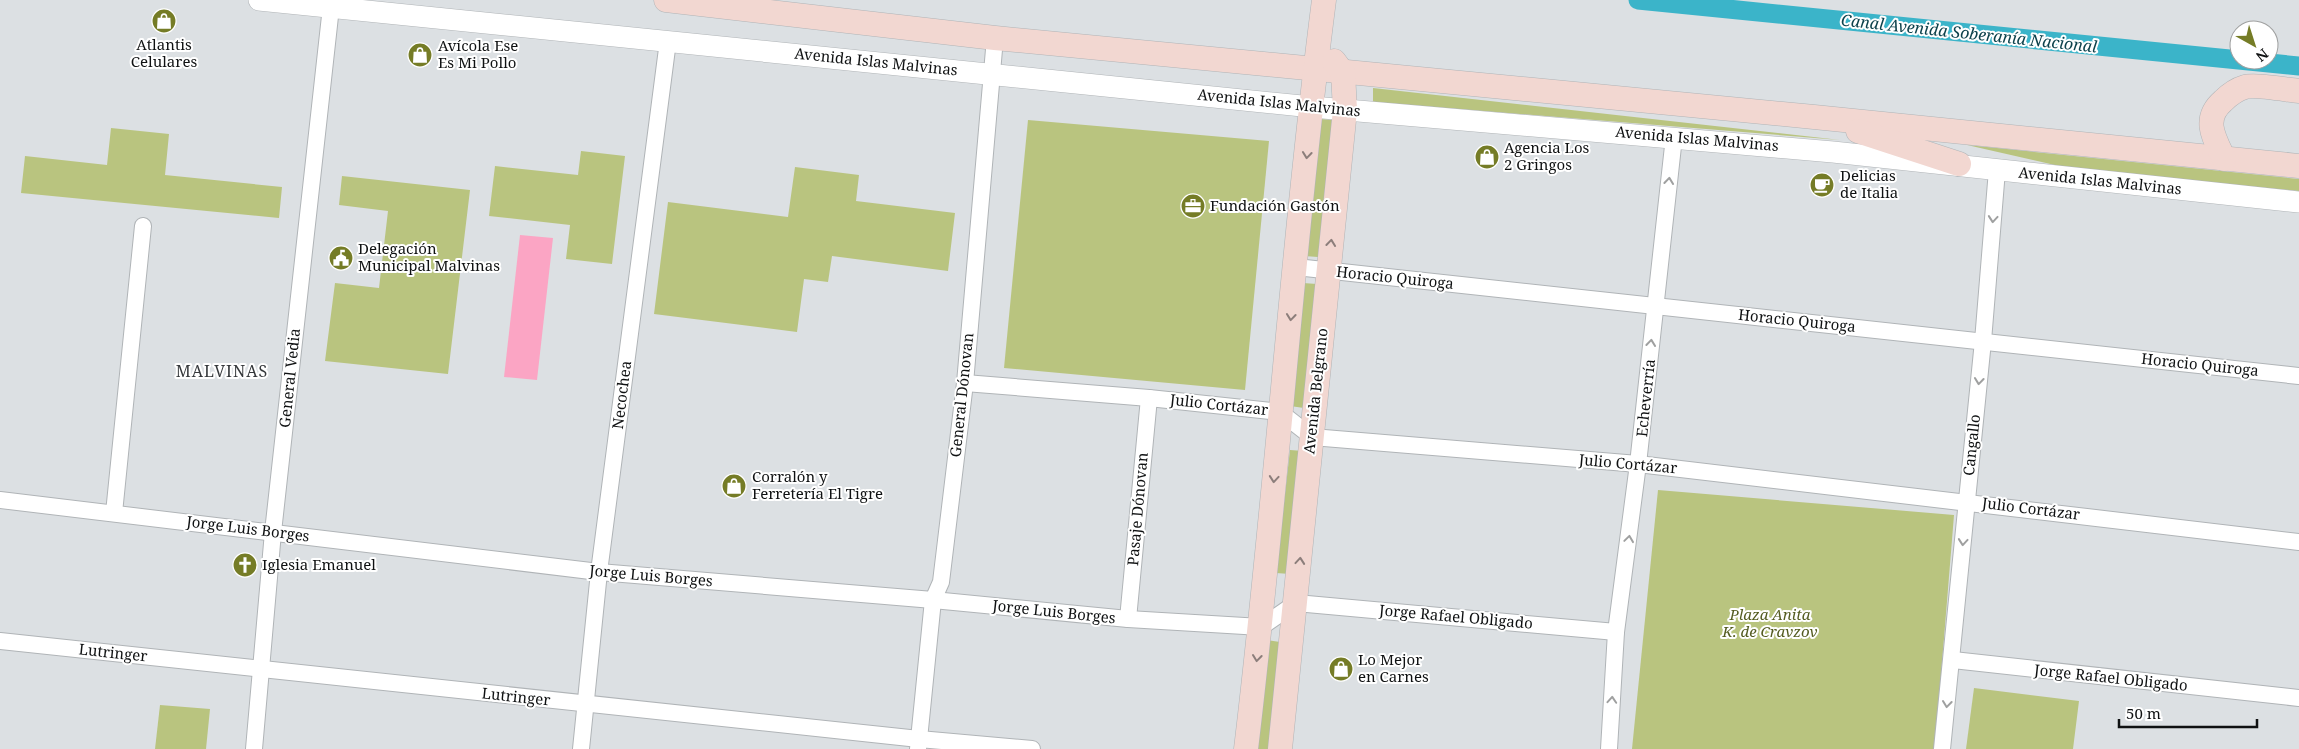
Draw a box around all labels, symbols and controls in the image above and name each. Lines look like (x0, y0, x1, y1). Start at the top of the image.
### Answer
shop icon: Atlantis Celulares (151, 8, 177, 34)
water label: Canal Avenida Soberanía Nacional (1840, 9, 2098, 57)
north arrow (2229, 20, 2279, 70)
place label: Atlantis Celulares (131, 34, 197, 71)
place label: Avícola Ese Es Mi Pollo (438, 35, 518, 72)
shop icon: Avícola Ese Es Mi Pollo (407, 42, 433, 68)
street label: Avenida Islas Malvinas (794, 42, 959, 80)
text: N (2252, 45, 2273, 66)
street label: Avenida Islas Malvinas (1197, 83, 1362, 121)
street label: Avenida Islas Malvinas (1615, 121, 1780, 155)
place label: Agencia Los 2 Gringos (1504, 137, 1590, 174)
shop icon: Agencia Los 2 Gringos (1474, 144, 1500, 170)
one-way arrow (1302, 152, 1313, 160)
street label: Avenida Islas Malvinas (2018, 161, 2183, 199)
place label: Delicias de Italia (1840, 165, 1898, 202)
cafe icon: Delicias de Italia (1809, 172, 1835, 198)
one-way arrow (1663, 177, 1674, 185)
office icon: Fundación Gastón (1180, 193, 1206, 219)
place label: Fundación Gastón (1210, 195, 1340, 215)
one-way arrow (1988, 215, 1999, 223)
place label: Delegación Municipal Malvinas (358, 238, 500, 275)
one-way arrow (1325, 239, 1336, 247)
public building icon: Delegación Municipal Malvinas (328, 245, 354, 271)
street label: Horacio Quiroga (1335, 261, 1455, 293)
street label: Horacio Quiroga (1737, 304, 1857, 336)
one-way arrow (1286, 313, 1297, 321)
street label: General Vedia (274, 327, 304, 429)
street label: Avenida Belgrano (1298, 327, 1332, 455)
street label: General Dónovan (945, 331, 978, 458)
one-way arrow (1646, 338, 1657, 346)
street label: Horacio Quiroga (2140, 348, 2260, 380)
street label: Echeverría (1631, 358, 1659, 438)
street label: Necochea (607, 359, 635, 430)
district label: MALVINAS (176, 360, 268, 382)
one-way arrow (1974, 377, 1985, 385)
street label: Julio Cortázar (1168, 389, 1269, 419)
street label: Cangallo (1958, 413, 1984, 477)
street label: Julio Cortázar (1577, 449, 1678, 477)
street label: Pasaje Dónovan (1122, 451, 1152, 566)
place label: Corralón y Ferretería El Tigre (752, 466, 883, 503)
shop icon: Corralón y Ferretería El Tigre (721, 473, 747, 499)
one-way arrow (1269, 475, 1280, 483)
street label: Julio Cortázar (1980, 492, 2081, 524)
street label: Jorge Luis Borges (184, 510, 311, 546)
one-way arrow (1623, 534, 1633, 543)
one-way arrow (1957, 539, 1968, 547)
church icon: Iglesia Emanuel (232, 552, 258, 578)
place label: Iglesia Emanuel (262, 554, 376, 574)
one-way arrow (1294, 557, 1305, 565)
street label: Jorge Luis Borges (588, 560, 714, 590)
street label: Jorge Luis Borges (991, 594, 1117, 627)
street label: Jorge Rafael Obligado (1377, 599, 1534, 633)
park label: Plaza Anita K. de Cravzov (1721, 604, 1818, 641)
street label: Lutringer (78, 638, 148, 666)
place label: Lo Mejor en Carnes (1358, 649, 1429, 686)
one-way arrow (1252, 654, 1263, 662)
shop icon: Lo Mejor en Carnes (1328, 656, 1354, 682)
street label: Jorge Rafael Obligado (2032, 659, 2189, 695)
street label: Lutringer (481, 682, 551, 710)
one-way arrow (1606, 696, 1617, 704)
scale bar (2119, 696, 2256, 728)
one-way arrow (1942, 701, 1953, 709)
text: 50 m (2126, 703, 2161, 723)

